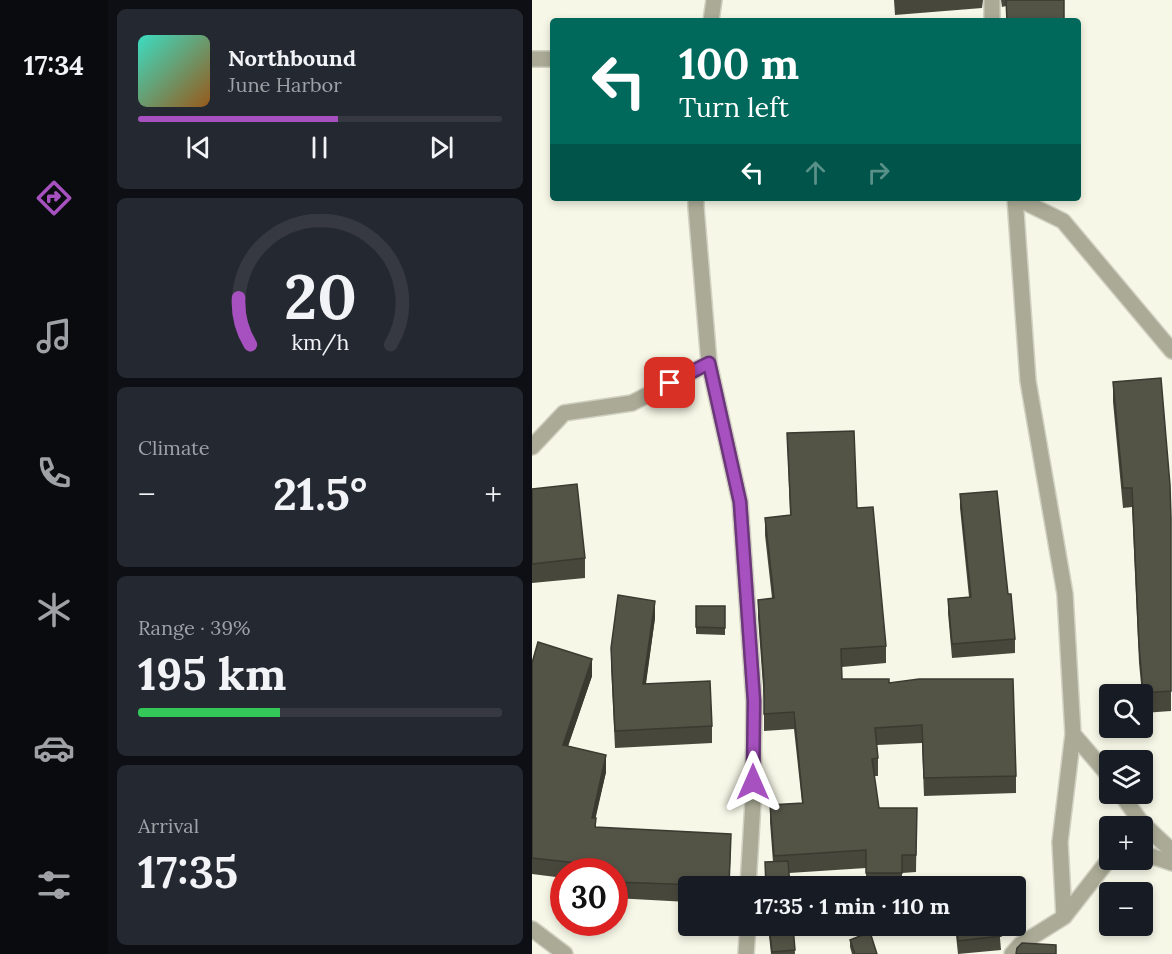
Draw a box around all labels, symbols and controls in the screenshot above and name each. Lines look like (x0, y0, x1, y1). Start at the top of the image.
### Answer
text: 100 m (679, 37, 799, 91)
icon: left (580, 42, 658, 120)
text: Northbound (228, 44, 356, 72)
text: 17:34 (24, 48, 84, 82)
text: June Harbor (228, 72, 342, 97)
text: Turn left (679, 90, 789, 124)
icon: previous (182, 131, 215, 164)
icon: pause (303, 131, 336, 164)
icon: next (425, 131, 458, 164)
icon: left (736, 156, 769, 189)
icon: ahead (799, 156, 832, 189)
icon: right (862, 156, 895, 189)
icon: directions (33, 177, 75, 219)
text: 20 (284, 256, 356, 336)
icon: music (33, 315, 75, 357)
text: km/h (291, 328, 349, 356)
pin (644, 357, 695, 408)
icon: arrive (653, 366, 686, 399)
text: Climate (138, 435, 210, 460)
icon: phone (33, 452, 75, 494)
text: 21.5° (273, 465, 367, 522)
text: − (138, 473, 156, 515)
text: + (484, 473, 502, 515)
icon: climate (33, 589, 75, 631)
text: Range · 39% (138, 615, 250, 640)
text: 195 km (138, 645, 286, 702)
map controls (1099, 684, 1153, 936)
button: search (1099, 684, 1153, 738)
icon: car (33, 727, 75, 769)
position arrow (721, 750, 785, 814)
button: layers (1099, 750, 1153, 804)
text: Arrival (138, 813, 199, 838)
button: + (1099, 816, 1153, 870)
text: 17:35 (138, 843, 238, 900)
speed limit sign: 30 (550, 858, 628, 936)
icon: filters (33, 864, 75, 906)
button: − (1099, 882, 1153, 936)
text: 17:35 · 1 min · 110 m (754, 892, 950, 920)

